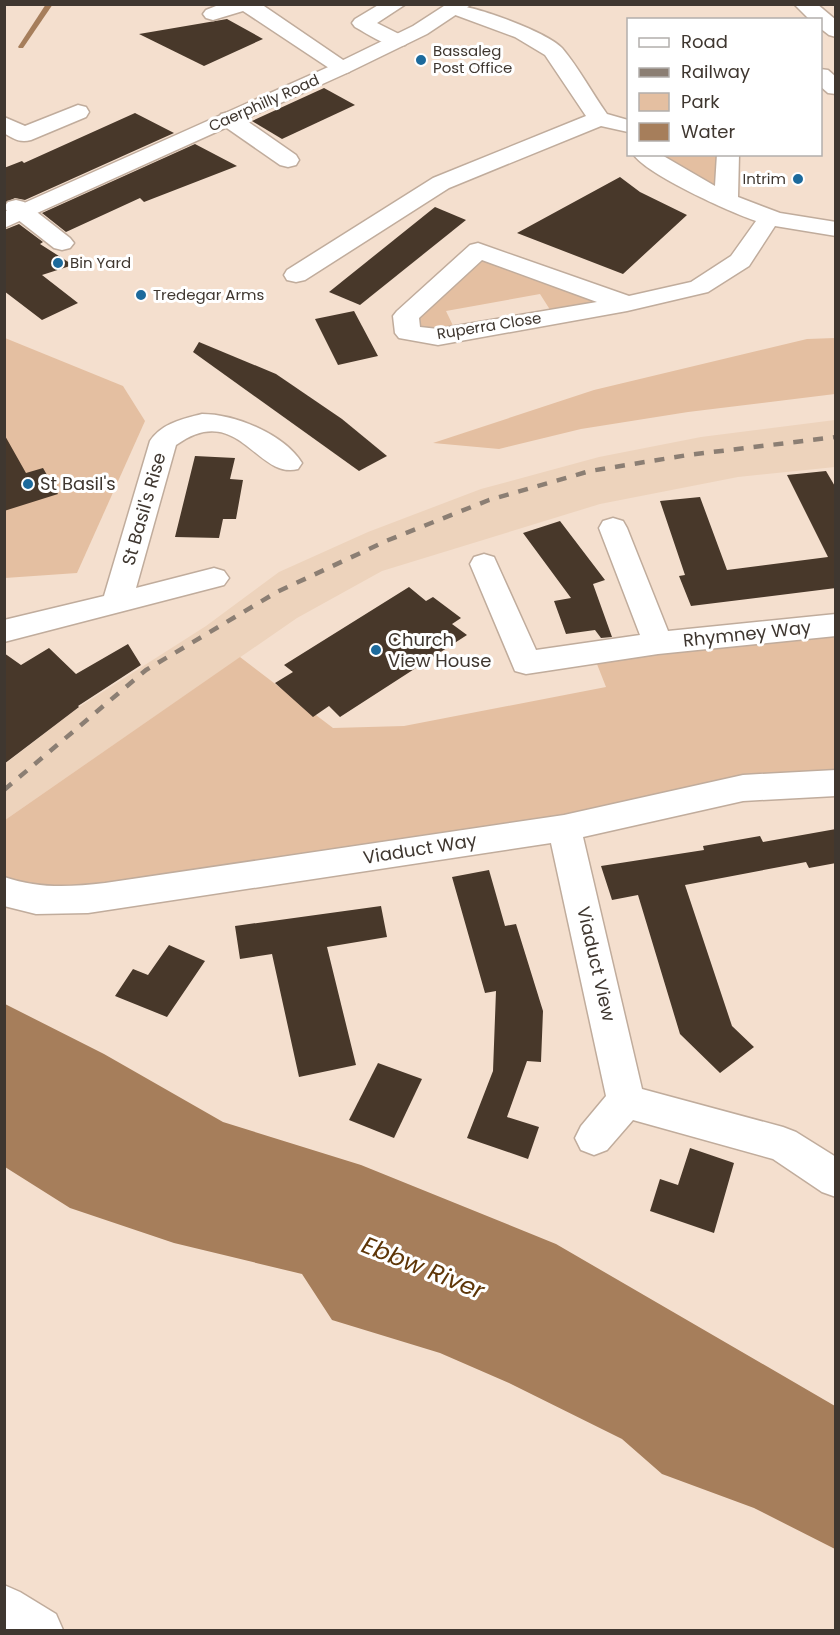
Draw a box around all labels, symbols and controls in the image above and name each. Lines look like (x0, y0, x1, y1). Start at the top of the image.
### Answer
legend (627, 18, 822, 156)
text: Road (681, 29, 728, 54)
place label: Bassaleg Post Office (433, 40, 512, 78)
marker: Bassaleg Post Office (414, 53, 428, 67)
text: Railway (681, 59, 750, 84)
street label: Caerphilly Road (205, 69, 322, 136)
text: Park (681, 89, 720, 114)
text: Water (681, 119, 735, 144)
place label: Intrim (743, 168, 786, 189)
marker: Intrim (791, 172, 805, 186)
place label: Bin Yard (70, 252, 131, 273)
marker: Bin Yard (51, 256, 65, 270)
place label: Tredegar Arms (153, 284, 264, 305)
marker: Tredegar Arms (134, 288, 148, 302)
street label: Ruperra Close (435, 307, 543, 344)
street label: St Basil's Rise (115, 449, 172, 568)
place label: St Basil's (40, 471, 116, 496)
marker: St Basil's (21, 477, 35, 491)
street label: Rhymney Way (682, 614, 812, 653)
place label: Church View House (388, 627, 491, 673)
marker: Church View House (369, 643, 383, 657)
street label: Viaduct Way (361, 827, 478, 870)
street label: Viaduct View (571, 904, 622, 1024)
water label: Ebbw River (357, 1228, 490, 1307)

